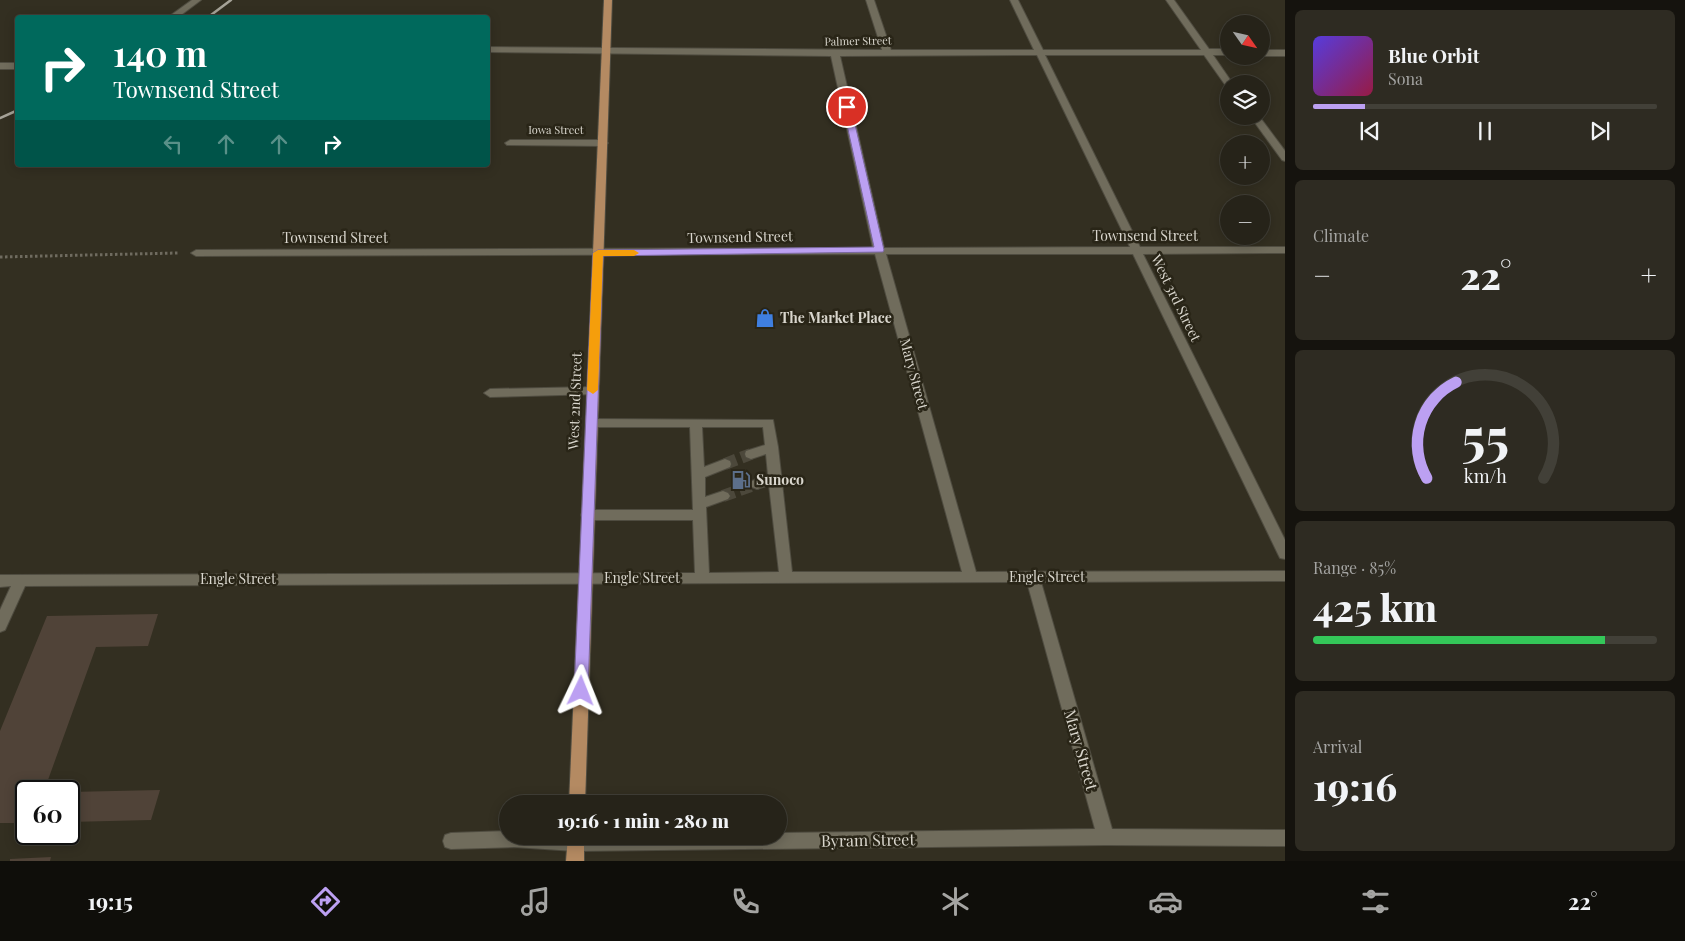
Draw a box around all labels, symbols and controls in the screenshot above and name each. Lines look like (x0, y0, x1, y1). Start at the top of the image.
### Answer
north arrow (1220, 15, 1270, 65)
map controls (1220, 15, 1270, 245)
text: 140 m (113, 29, 207, 76)
street label: Palmer Street (824, 32, 892, 49)
icon: right (30, 35, 95, 100)
text: Blue Orbit (1388, 42, 1479, 68)
text: Sona (1388, 68, 1423, 89)
text: Townsend Street (113, 74, 279, 104)
button: layers (1220, 75, 1270, 125)
pin (826, 86, 868, 128)
icon: arrive (833, 93, 861, 121)
icon: previous (1356, 117, 1384, 145)
icon: pause (1471, 117, 1499, 145)
icon: next (1586, 117, 1614, 145)
street label: Iowa Street (528, 122, 584, 137)
icon: left (159, 130, 187, 158)
icon: ahead (212, 130, 240, 158)
icon: ahead (265, 130, 293, 158)
icon: right (318, 130, 346, 158)
button: + (1220, 135, 1270, 185)
button: − (1220, 195, 1270, 245)
text: Climate (1313, 225, 1369, 246)
street label: Townsend Street (687, 226, 794, 247)
street label: Townsend Street (1092, 226, 1199, 245)
street label: Townsend Street (282, 228, 389, 247)
text: 22° (1460, 249, 1512, 300)
street label: West 3rd Street (1147, 250, 1206, 345)
text: − (1313, 256, 1331, 293)
text: + (1641, 256, 1657, 293)
shop icon: The Market Place (754, 307, 776, 329)
place label: The Market Place (780, 308, 892, 327)
street label: Mary Street (896, 336, 933, 413)
street label: West 2nd Street (563, 351, 586, 451)
text: 55 (1461, 401, 1509, 470)
text: km/h (1464, 464, 1507, 487)
fuel station icon: Sunoco (730, 469, 752, 491)
place label: Sunoco (756, 470, 804, 489)
text: Range · 85% (1313, 557, 1396, 578)
street label: Engle Street (1009, 567, 1086, 586)
street label: Engle Street (604, 568, 681, 587)
street label: Engle Street (200, 569, 277, 588)
text: 425 km (1313, 581, 1437, 632)
position arrow (554, 664, 606, 716)
street label: Mary Street (1060, 707, 1103, 793)
text: Arrival (1313, 736, 1362, 757)
text: 19:16 (1313, 760, 1397, 811)
speed limit sign: 60 (15, 780, 80, 845)
text: 19:16 · 1 min · 280 m (557, 807, 729, 833)
street label: Byram Street (821, 828, 916, 851)
icon: directions (308, 884, 343, 919)
icon: music (518, 884, 553, 919)
icon: phone (728, 884, 763, 919)
icon: climate (938, 884, 973, 919)
icon: car (1148, 884, 1183, 919)
icon: filters (1358, 884, 1393, 919)
text: 19:15 (88, 886, 133, 916)
text: 22° (1568, 886, 1597, 916)

